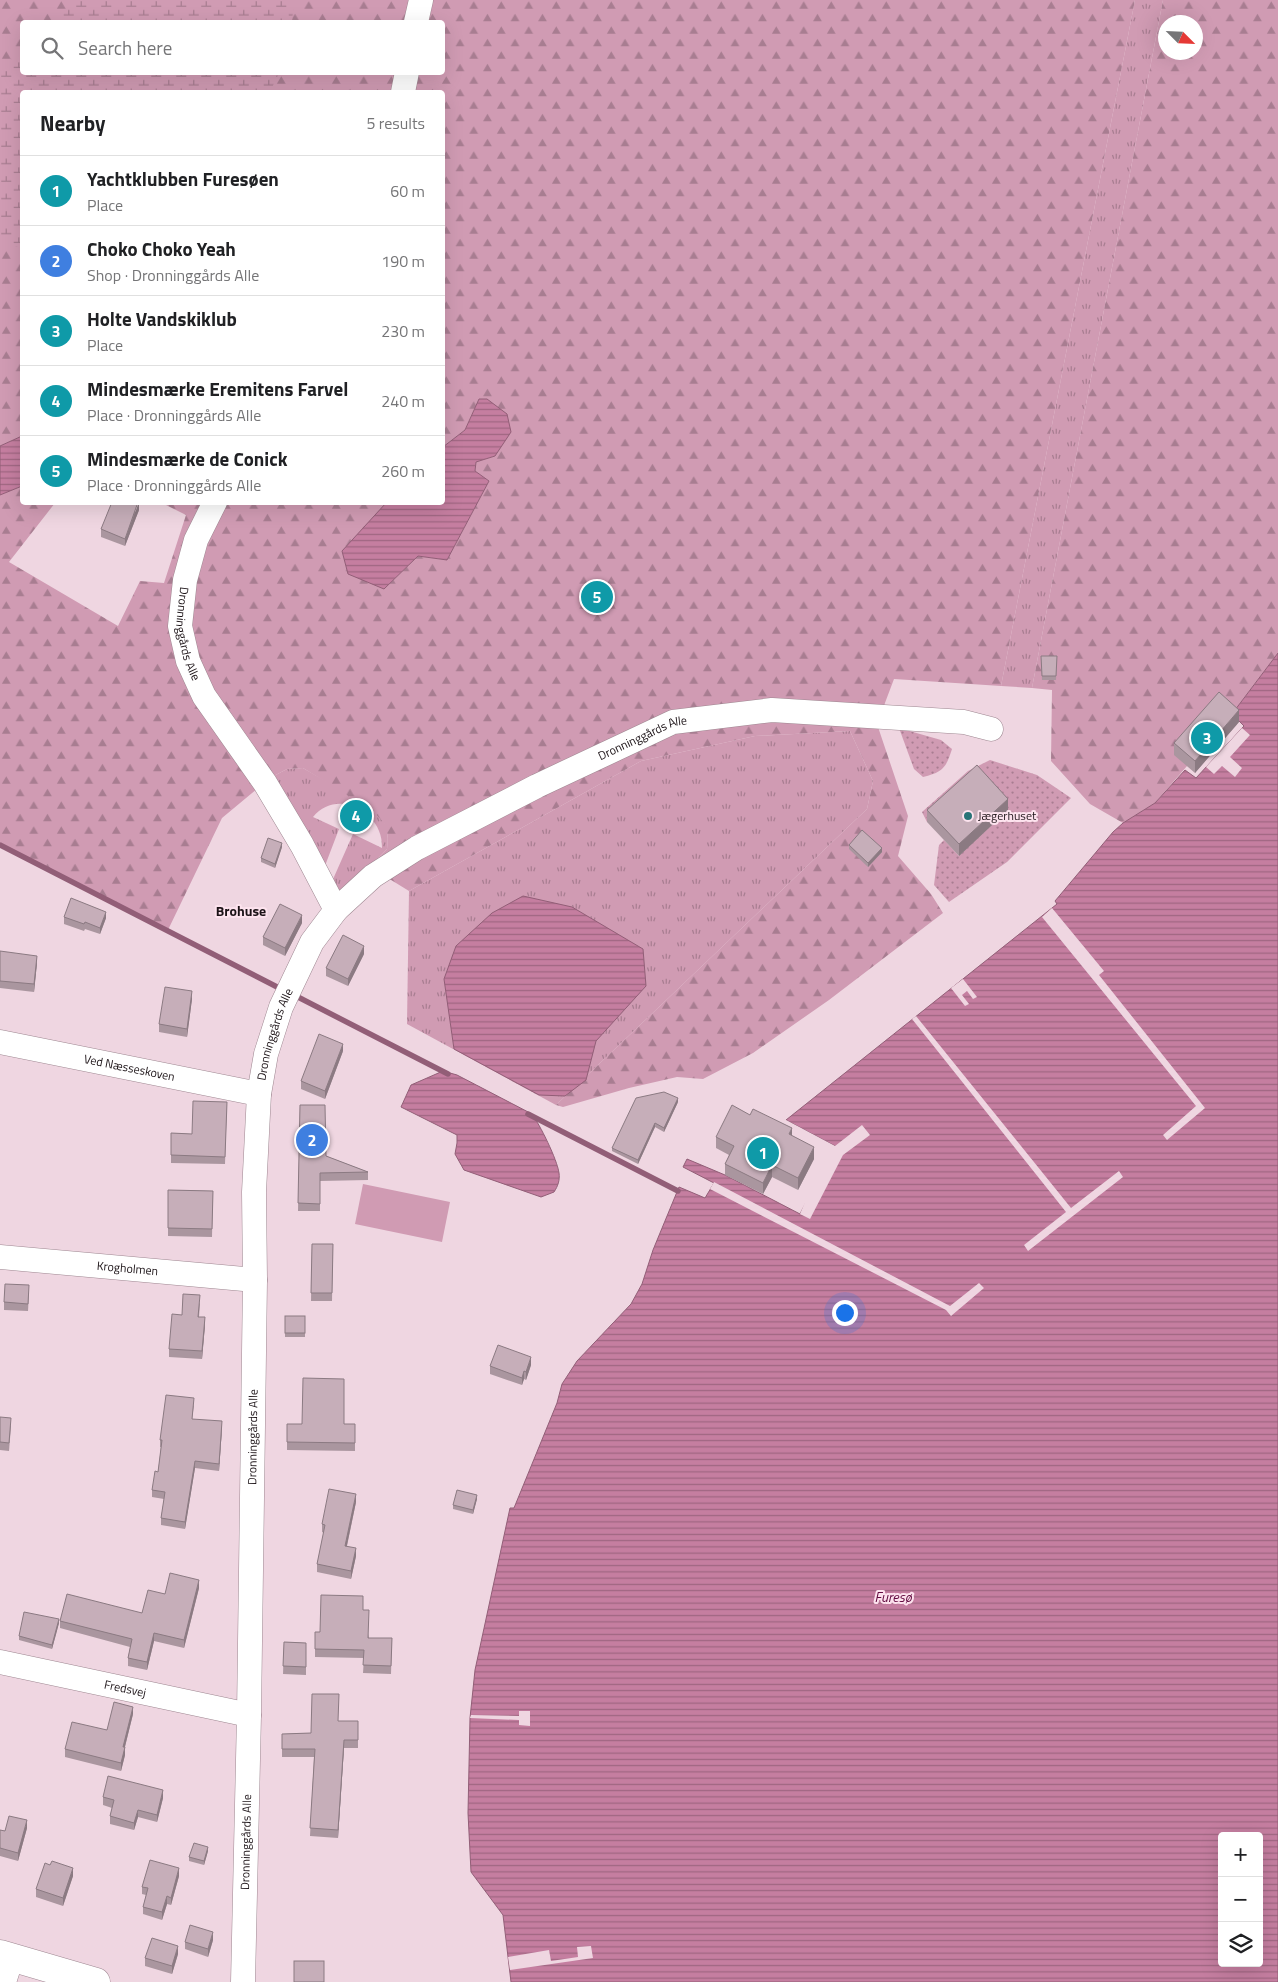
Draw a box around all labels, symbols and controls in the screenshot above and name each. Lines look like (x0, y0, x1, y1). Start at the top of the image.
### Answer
north arrow (1158, 15, 1203, 60)
search box (20, 20, 445, 75)
text: Search here (78, 33, 172, 62)
icon: search (38, 34, 66, 62)
text: Nearby (40, 107, 105, 139)
text: 5 results (366, 111, 425, 135)
text: Yachtklubben Furesøen (87, 164, 279, 193)
text: 1 (52, 179, 60, 203)
text: 60 m (390, 179, 425, 203)
text: Place (87, 193, 123, 217)
text: Choko Choko Yeah (87, 234, 236, 263)
text: 2 (52, 249, 60, 273)
text: 190 m (381, 249, 425, 273)
text: Shop · Dronninggårds Alle (87, 263, 259, 287)
text: Holte Vandskiklub (87, 304, 237, 333)
text: 3 (52, 319, 60, 343)
text: 230 m (381, 319, 425, 343)
text: Place (87, 333, 123, 357)
text: Mindesmærke Eremitens Farvel (87, 374, 348, 403)
text: 4 (52, 389, 60, 413)
text: 240 m (381, 389, 425, 413)
text: Place · Dronninggårds Alle (87, 403, 261, 427)
text: Mindesmærke de Conick (87, 444, 287, 473)
text: 5 (52, 459, 60, 483)
text: 260 m (381, 459, 425, 483)
text: Place · Dronninggårds Alle (87, 473, 261, 497)
pin: 5 (581, 578, 613, 616)
street label: Dronninggårds Alle (171, 586, 206, 684)
street label: Dronninggårds Alle (595, 710, 688, 765)
pin: 3 (1191, 719, 1223, 757)
pin: 4 (340, 797, 372, 835)
place label: Jægerhuset (978, 806, 1037, 825)
marker: Jægerhuset (962, 810, 974, 822)
district label: Brohuse (216, 900, 266, 921)
street label: Dronninggårds Alle (252, 985, 298, 1082)
street label: Ved Næsseskoven (82, 1049, 177, 1086)
pin: 2 (296, 1121, 328, 1159)
pin: 1 (747, 1134, 779, 1172)
street label: Krogholmen (96, 1256, 159, 1280)
your location (832, 1300, 858, 1326)
street label: Dronninggårds Alle (242, 1389, 262, 1485)
water label: Furesø (874, 1586, 913, 1607)
street label: Fredsvej (103, 1674, 148, 1702)
street label: Dronninggårds Alle (235, 1794, 256, 1890)
map controls (1218, 1832, 1263, 1967)
button: + (1218, 1832, 1263, 1877)
button: − (1218, 1877, 1263, 1922)
button: layers (1218, 1922, 1263, 1967)

